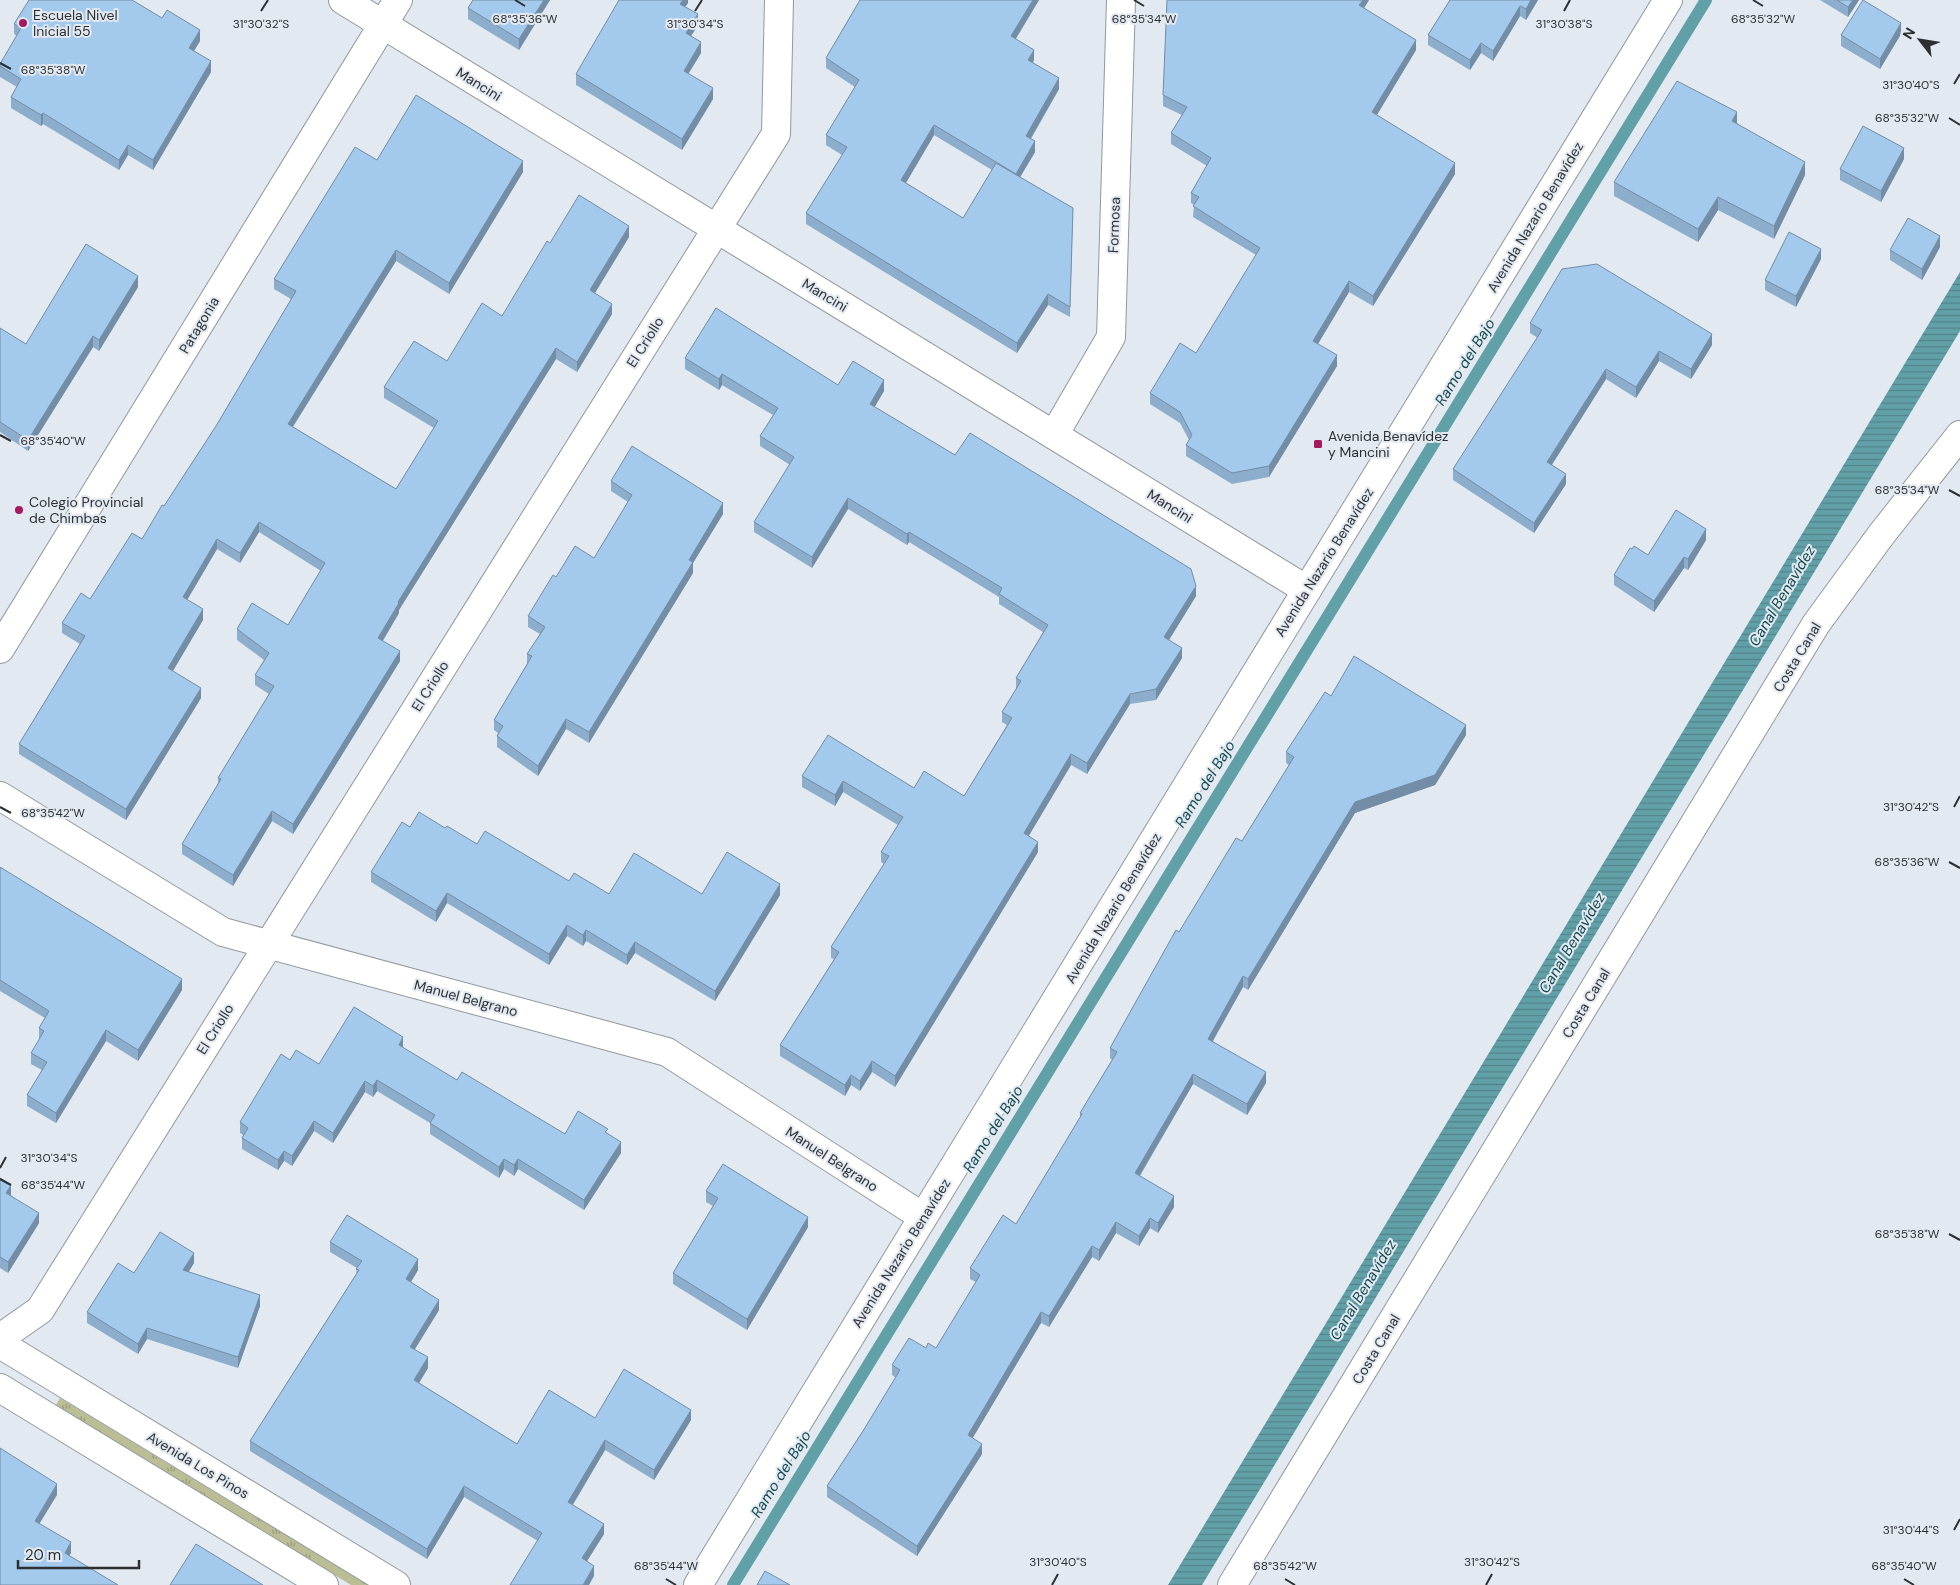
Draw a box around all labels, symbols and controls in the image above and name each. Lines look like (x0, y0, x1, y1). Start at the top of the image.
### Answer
place label: Escuela Nivel Inicial 55 (33, 6, 118, 40)
text: 68°35'36"W (493, 11, 558, 27)
text: 68°35'34"W (1112, 11, 1177, 27)
text: 68°35'32"W (1731, 11, 1795, 27)
north arrow (1895, 15, 1945, 65)
text: 31°30'32"S (233, 16, 289, 32)
text: 31°30'34"S (667, 16, 723, 32)
text: 31°30'38"S (1536, 16, 1592, 32)
marker: Escuela Nivel Inicial 55 (17, 17, 29, 29)
text: N (1899, 24, 1919, 42)
text: 68°35'38"W (21, 62, 86, 78)
street label: Mancini (453, 63, 505, 105)
text: 31°30'40"S (1882, 77, 1940, 93)
text: 68°35'32"W (1875, 110, 1939, 126)
street label: Avenida Nazario Benavídez (1483, 138, 1587, 296)
street label: Formosa (1104, 197, 1124, 253)
street label: Mancini (799, 274, 851, 316)
street label: Patagonia (175, 293, 223, 357)
street label: El Criollo (622, 313, 668, 371)
water label: Ramo del Bajo (1430, 315, 1500, 409)
place label: Avenida Benavídez y Mancini (1328, 427, 1449, 461)
text: 68°35'40"W (20, 433, 86, 449)
marker: Avenida Benavídez y Mancini (1312, 438, 1324, 450)
text: 68°35'34"W (1875, 482, 1940, 498)
street label: Avenida Nazario Benavídez (1271, 484, 1377, 640)
street label: Mancini (1144, 485, 1196, 527)
place label: Colegio Provincial de Chimbas (29, 493, 143, 527)
marker: Colegio Provincial de Chimbas (13, 504, 25, 516)
water label: Canal Benavídez (1744, 542, 1820, 650)
street label: Costa Canal (1769, 619, 1825, 695)
street label: El Criollo (407, 657, 453, 715)
water label: Ramo del Bajo (1170, 737, 1240, 831)
text: 31°30'42"S (1883, 799, 1939, 815)
text: 68°35'42"W (21, 805, 85, 821)
street label: Avenida Nazario Benavídez (1061, 829, 1165, 987)
text: 68°35'36"W (1875, 854, 1940, 870)
water label: Canal Benavídez (1534, 889, 1610, 997)
street label: Costa Canal (1558, 965, 1614, 1041)
street label: Manuel Belgrano (412, 975, 520, 1021)
street label: El Criollo (192, 1000, 238, 1058)
water label: Ramo del Bajo (958, 1082, 1028, 1176)
street label: Manuel Belgrano (782, 1122, 882, 1196)
text: 31°30'34"S (21, 1150, 77, 1166)
street label: Avenida Nazario Benavídez (848, 1175, 954, 1331)
text: 68°35'44"W (21, 1177, 85, 1193)
text: 68°35'38"W (1875, 1226, 1940, 1242)
water label: Canal Benavídez (1325, 1236, 1401, 1344)
street label: Costa Canal (1348, 1311, 1404, 1387)
street label: Avenida Los Pinos (144, 1427, 252, 1503)
water label: Ramo del Bajo (746, 1427, 816, 1521)
text: 31°30'44"S (1883, 1522, 1939, 1538)
scale bar (18, 1538, 139, 1570)
text: 20 m (25, 1545, 61, 1565)
text: 31°30'40"S (1029, 1554, 1087, 1570)
text: 31°30'42"S (1464, 1554, 1520, 1570)
text: 68°35'44"W (634, 1558, 698, 1574)
text: 68°35'42"W (1253, 1558, 1317, 1574)
text: 68°35'40"W (1871, 1558, 1937, 1574)

